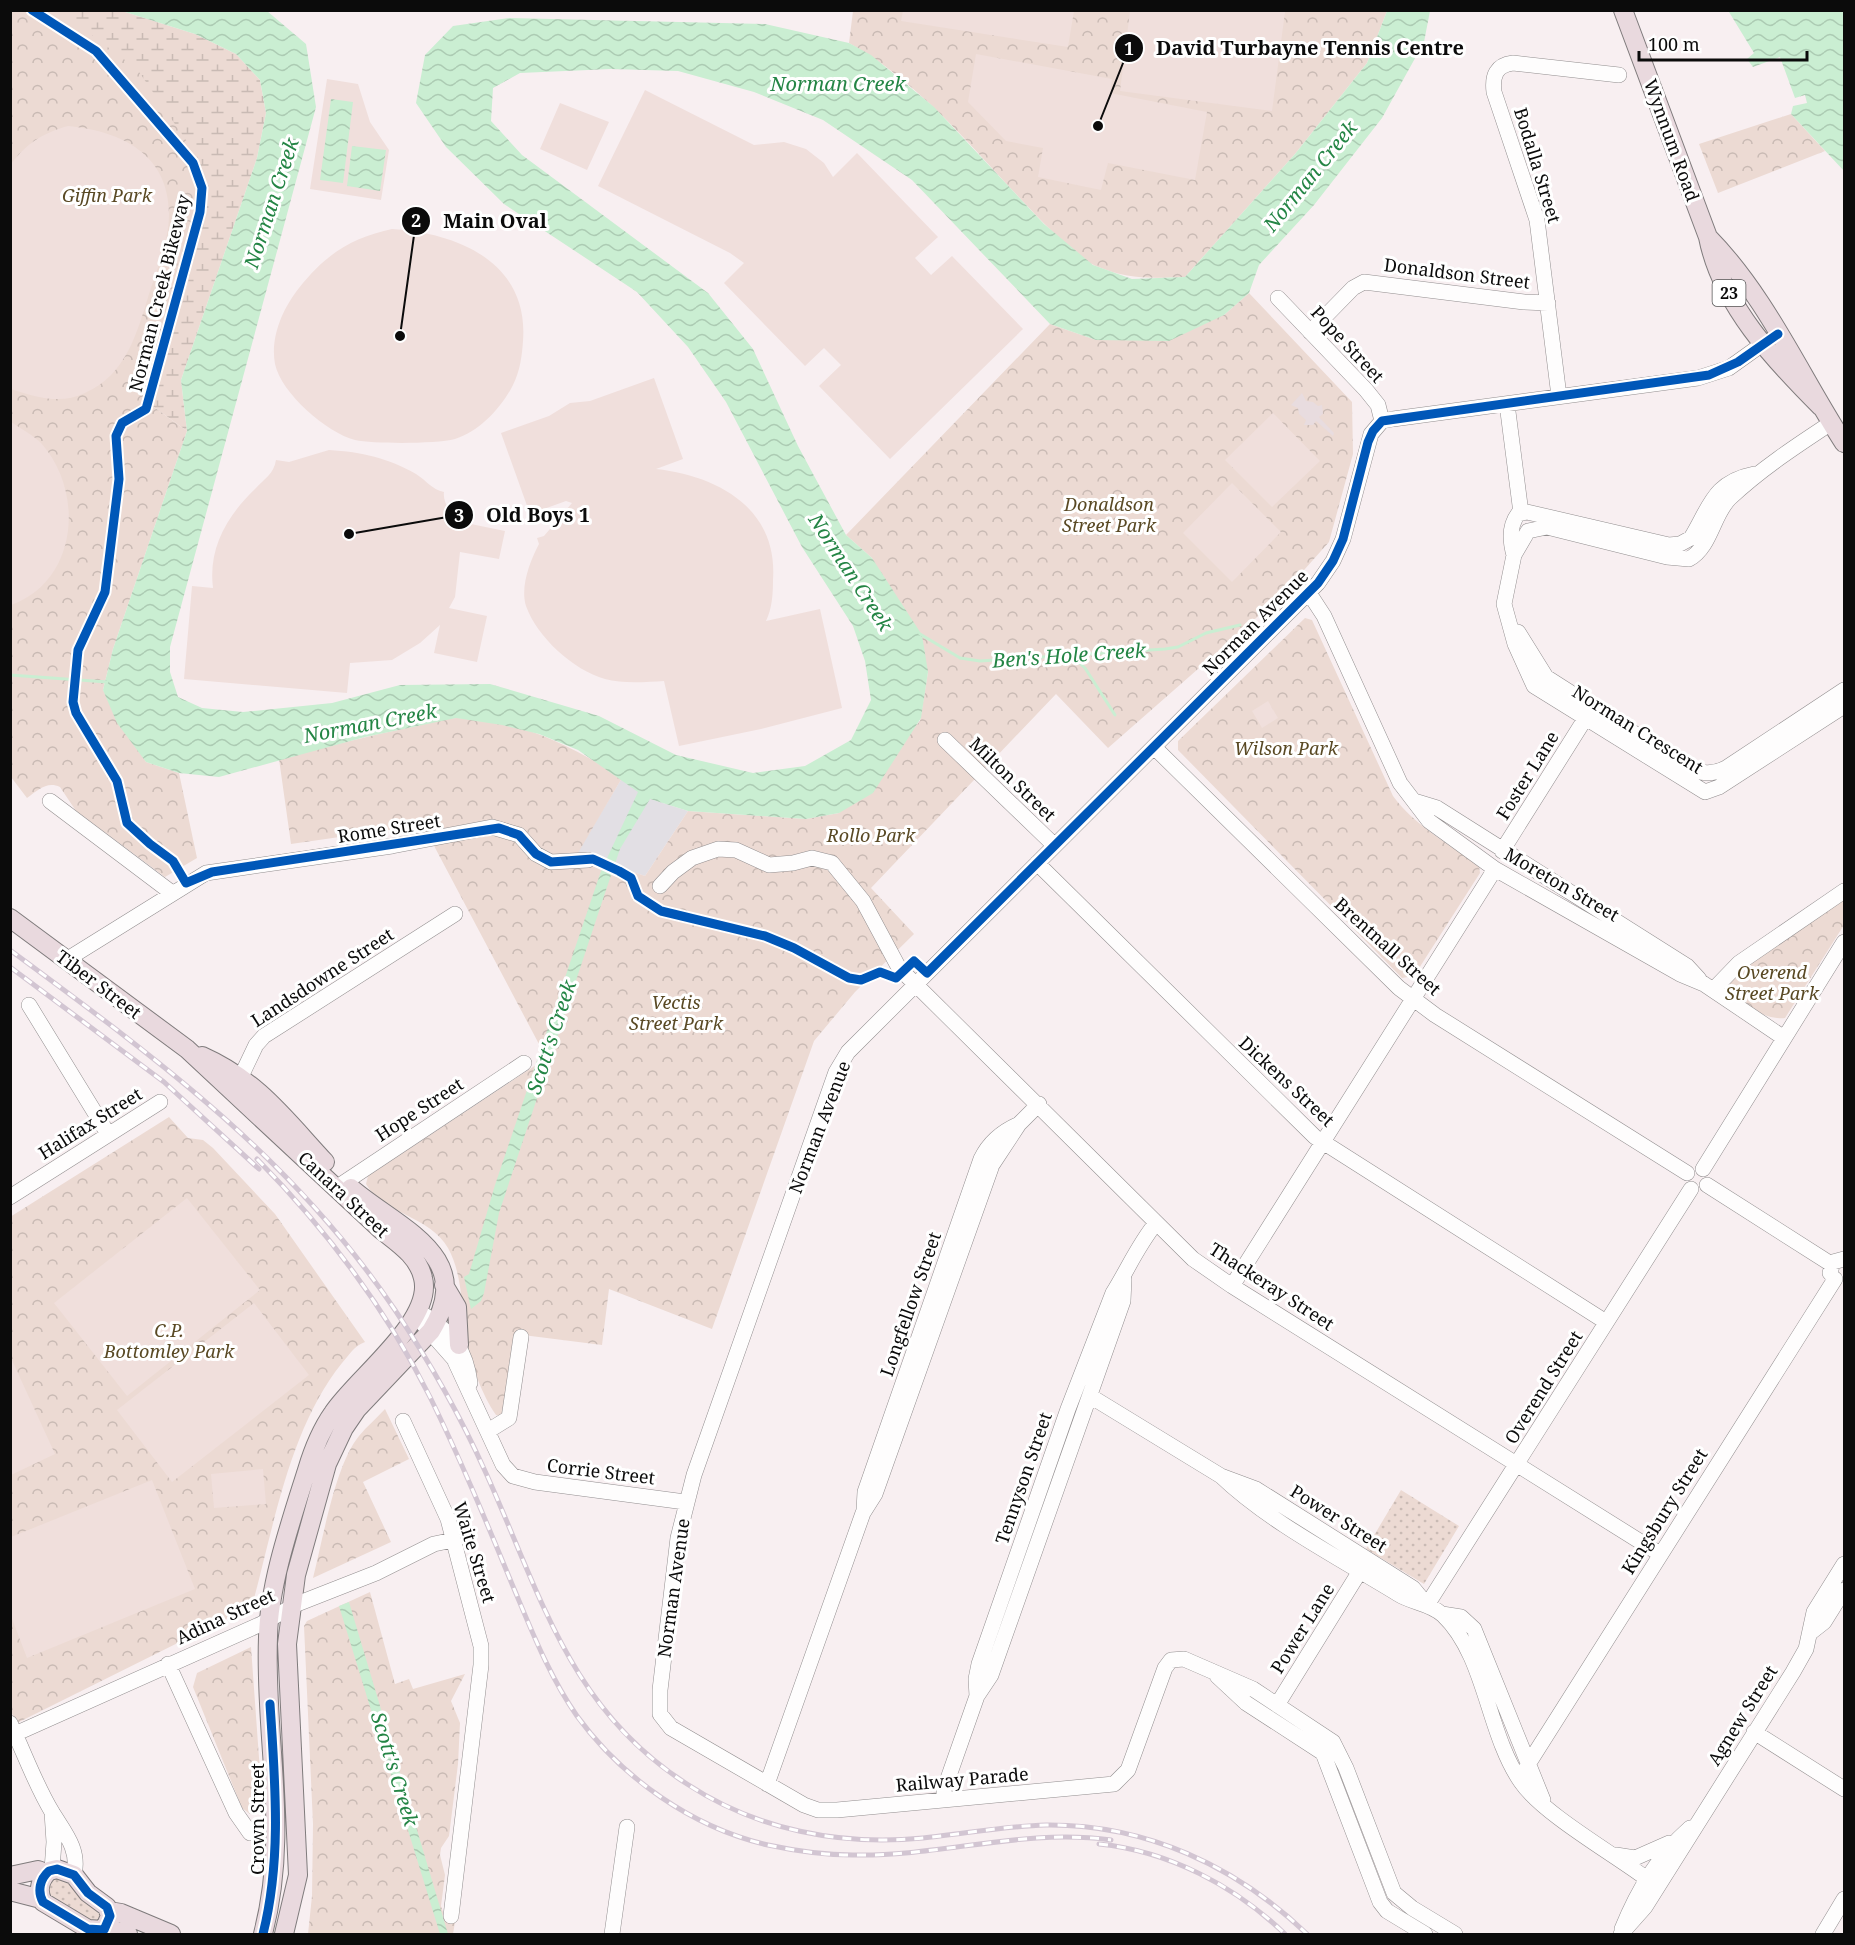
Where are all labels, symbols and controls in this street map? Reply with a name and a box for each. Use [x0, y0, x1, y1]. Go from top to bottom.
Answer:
scale bar [1639, 24, 1807, 62]
callout: David Turbayne Tennis Centre [1114, 29, 1476, 67]
text: 100 m [1648, 32, 1700, 56]
text: David Turbayne Tennis Centre [1156, 34, 1464, 61]
text: 1 [1124, 36, 1134, 60]
water label: Norman Creek [769, 70, 906, 97]
street label: Wynnum Road [1639, 75, 1705, 205]
street label: Bodalla Street [1509, 104, 1567, 226]
water label: Norman Creek [1256, 114, 1363, 238]
water label: Norman Creek [237, 134, 305, 273]
park label: Giffin Park [62, 183, 153, 207]
street label: Norman Creek Bikeway [123, 191, 195, 394]
callout: Main Oval [401, 202, 558, 240]
text: Main Oval [443, 207, 547, 234]
text: 2 [411, 208, 421, 232]
street label: Donaldson Street [1383, 252, 1531, 294]
road number: 23 [1712, 280, 1746, 306]
street label: Pope Street [1306, 300, 1390, 388]
park label: Donaldson Street Park [1062, 492, 1157, 537]
callout: Old Boys 1 [444, 496, 602, 534]
text: Old Boys 1 [486, 501, 590, 528]
text: 3 [454, 503, 464, 527]
water label: Norman Creek [802, 507, 900, 637]
street label: Norman Avenue [1197, 564, 1313, 680]
water label: Ben's Hole Creek [990, 636, 1147, 674]
street label: Norman Crescent [1568, 679, 1708, 779]
water label: Norman Creek [300, 697, 440, 749]
street label: Foster Lane [1490, 726, 1564, 824]
street label: Milton Street [965, 732, 1061, 826]
park label: Wilson Park [1234, 736, 1339, 760]
street label: Rome Street [336, 808, 442, 848]
park label: Rollo Park [826, 823, 916, 847]
street label: Moreton Street [1500, 841, 1624, 927]
street label: Brentnall Street [1330, 892, 1446, 1000]
street label: Landsdowne Street [246, 922, 398, 1032]
street label: Tiber Street [52, 944, 146, 1024]
park label: Overend Street Park [1725, 960, 1820, 1005]
water label: Scott's Creek [520, 976, 582, 1097]
park label: Vectis Street Park [629, 990, 724, 1035]
street label: Dickens Street [1234, 1031, 1340, 1131]
street label: Norman Avenue [783, 1057, 855, 1197]
street label: Hope Street [370, 1072, 468, 1146]
street label: Halifax Street [34, 1082, 146, 1164]
street label: Canara Street [293, 1146, 395, 1242]
street label: Longfellow Street [874, 1229, 946, 1379]
street label: Thackeray Street [1205, 1237, 1339, 1335]
park label: C.P. Bottomley Park [103, 1318, 235, 1363]
street label: Overend Street [1499, 1326, 1587, 1448]
street label: Tennyson Street [989, 1409, 1057, 1547]
street label: Kingsbury Street [1616, 1444, 1712, 1578]
street label: Corrie Street [546, 1452, 656, 1490]
street label: Power Street [1286, 1479, 1392, 1557]
street label: Waite Street [448, 1499, 502, 1605]
street label: Norman Avenue [651, 1517, 695, 1659]
street label: Power Lane [1265, 1578, 1339, 1678]
street label: Adina Street [172, 1583, 278, 1649]
street label: Agnew Street [1702, 1660, 1782, 1770]
water label: Scott's Creek [365, 1708, 425, 1830]
street label: Railway Parade [895, 1761, 1029, 1797]
street label: Crown Street [245, 1763, 269, 1875]

